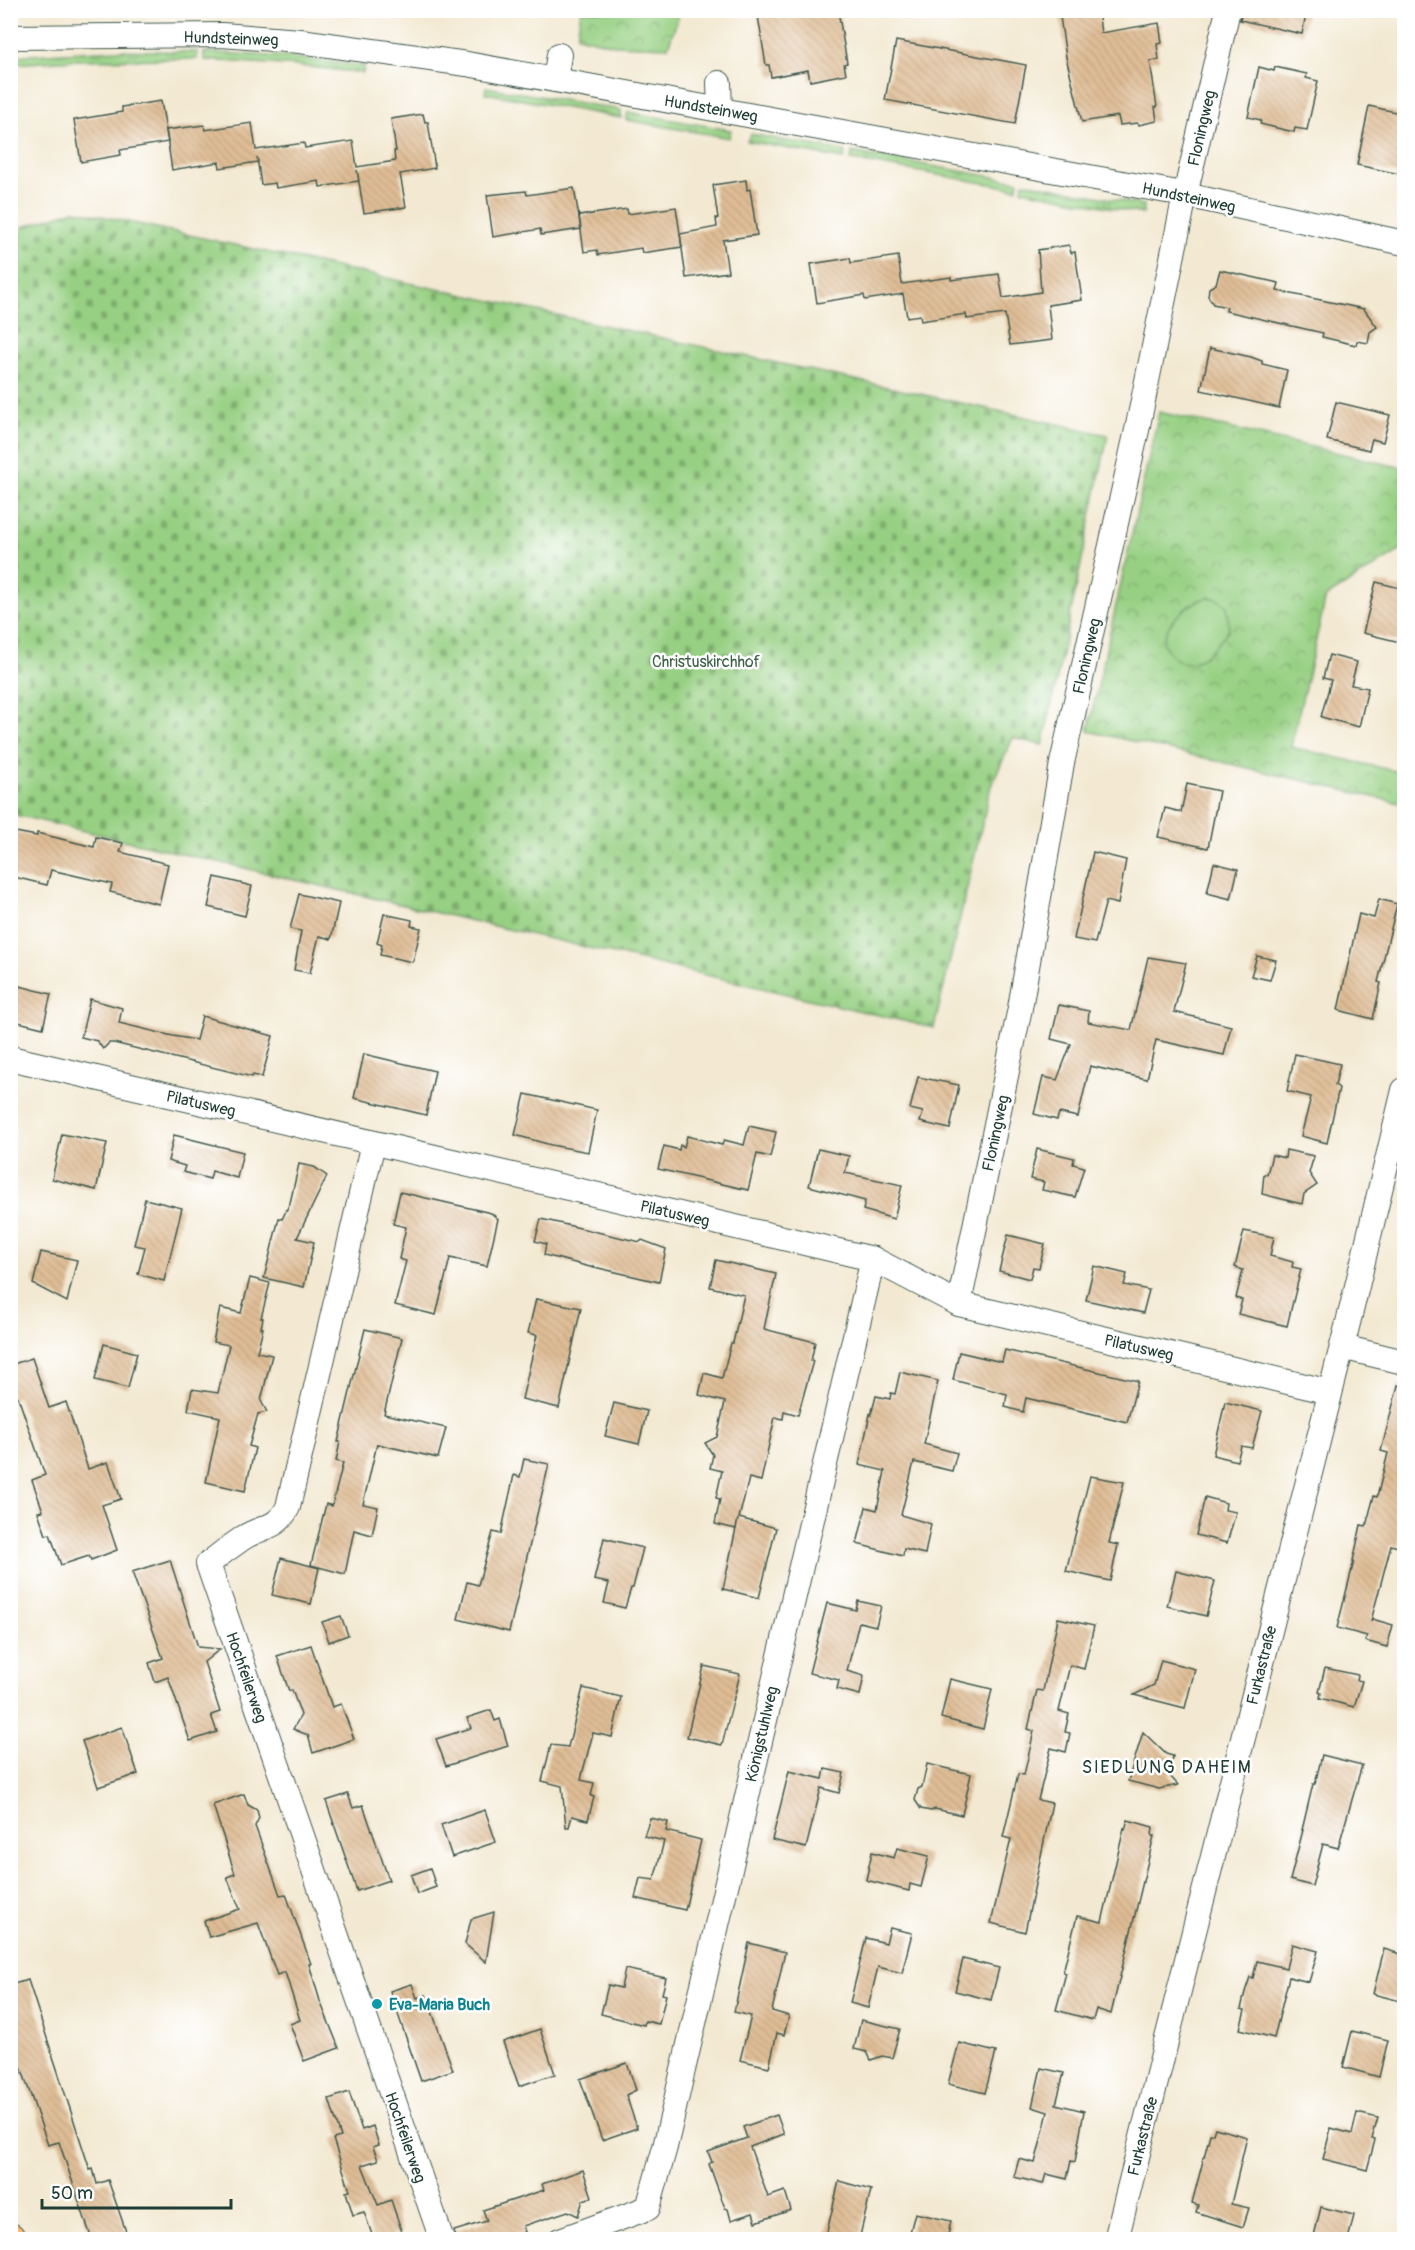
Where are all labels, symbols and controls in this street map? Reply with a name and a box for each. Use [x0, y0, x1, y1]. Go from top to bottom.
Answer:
street label: Hundsteinweg [183, 27, 279, 51]
street label: Floningweg [1184, 88, 1220, 168]
street label: Hundsteinweg [662, 91, 759, 127]
street label: Hundsteinweg [1140, 178, 1237, 218]
street label: Floningweg [1069, 616, 1105, 696]
park label: Christuskirchhof [652, 652, 761, 672]
street label: Pilatusweg [164, 1086, 238, 1122]
street label: Floningweg [978, 1093, 1014, 1173]
street label: Pilatusweg [638, 1196, 712, 1232]
street label: Pilatusweg [1102, 1330, 1176, 1366]
street label: Furkastraße [1242, 1623, 1281, 1707]
street label: Hochfeilerweg [221, 1629, 271, 1725]
street label: Königstuhlweg [741, 1684, 783, 1784]
district label: SIEDLUNG DAHEIM [1082, 1756, 1252, 1779]
place label: Eva-Maria Buch [389, 1995, 490, 2015]
marker: Eva-Maria Buch [370, 1997, 384, 2011]
street label: Hochfeilerweg [380, 2089, 430, 2185]
street label: Furkastraße [1123, 2094, 1162, 2178]
scale bar [42, 2172, 231, 2210]
text: 50 m [51, 2182, 93, 2205]

